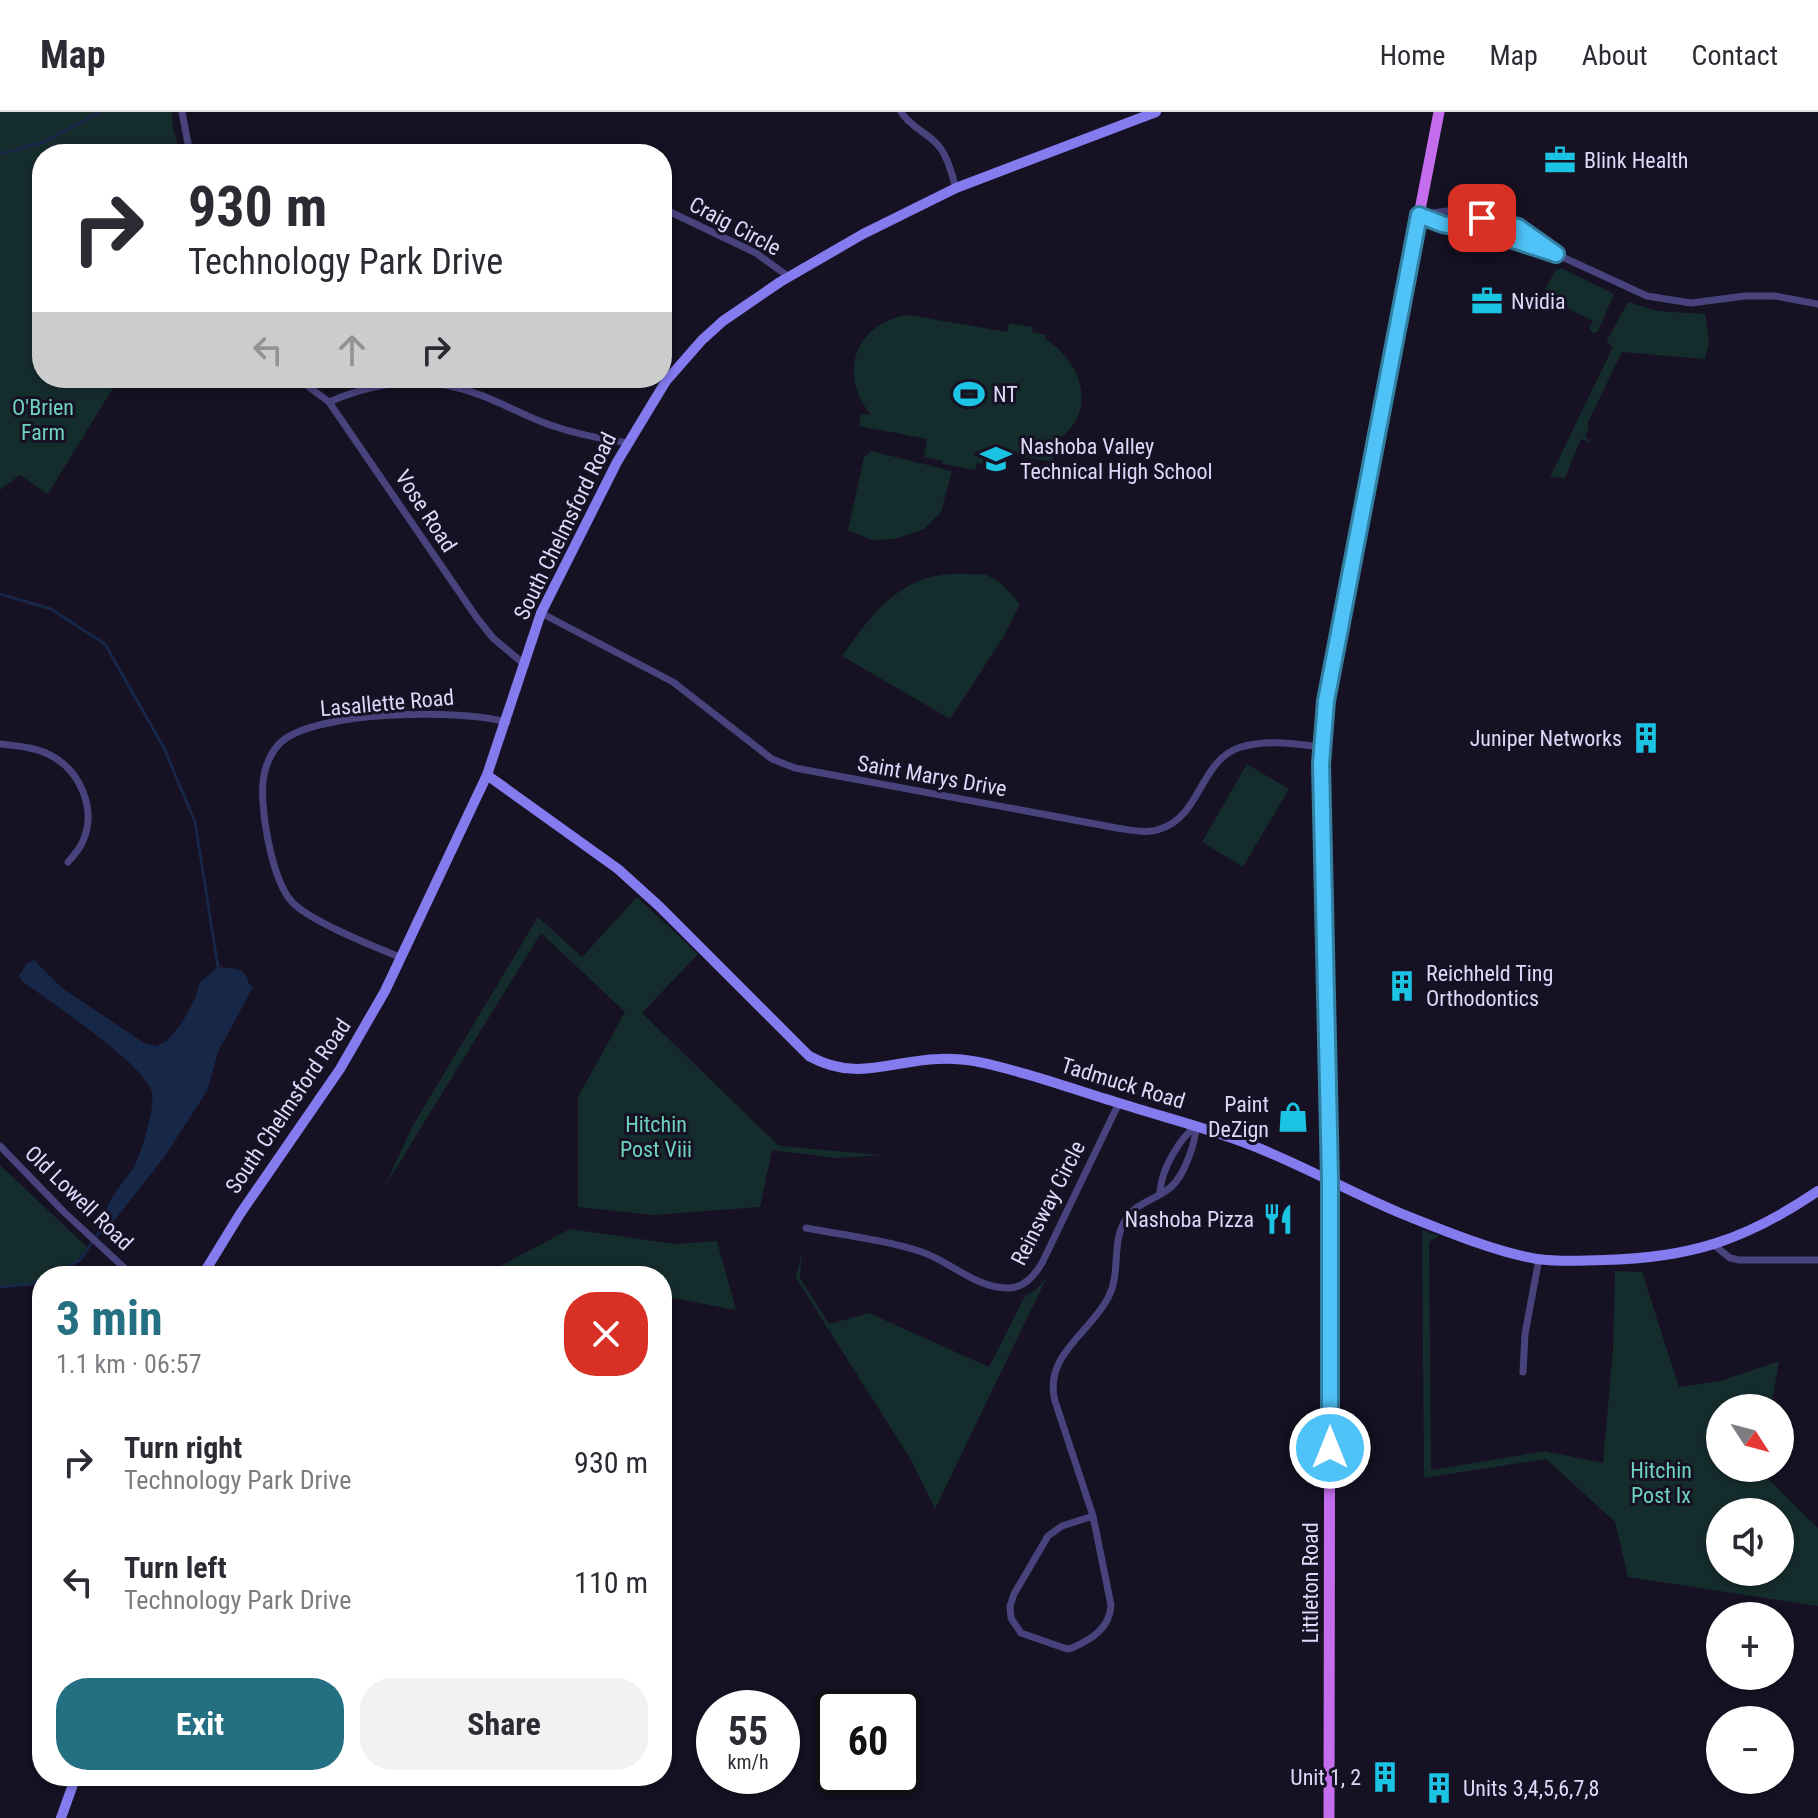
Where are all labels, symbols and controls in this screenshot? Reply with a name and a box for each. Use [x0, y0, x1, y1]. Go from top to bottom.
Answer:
text: Map [40, 33, 106, 77]
text: Home [1380, 39, 1445, 72]
text: Map [1489, 39, 1538, 72]
text: About [1582, 39, 1648, 72]
text: Contact [1692, 39, 1778, 72]
office icon: Blink Health [1543, 143, 1577, 177]
place label: Blink Health [1584, 148, 1688, 173]
text: 930 m [188, 174, 327, 240]
icon: right [56, 176, 160, 280]
pin [1448, 184, 1516, 252]
street label: Craig Circle [685, 192, 785, 260]
icon: arrive [1460, 196, 1504, 240]
text: Technology Park Drive [188, 241, 503, 283]
office icon: Nvidia [1470, 284, 1504, 318]
place label: Nvidia [1511, 289, 1566, 314]
icon: left [246, 328, 290, 372]
icon: ahead [330, 328, 374, 372]
icon: right [414, 328, 458, 372]
sports icon: NT [952, 377, 986, 411]
place label: NT [993, 382, 1018, 407]
park label: O'Brien Farm [12, 395, 74, 445]
street label: South Chelmsford Road [509, 428, 621, 624]
place label: Nashoba Valley Technical High School [1020, 434, 1213, 484]
school or university icon: Nashoba Valley Technical High School [979, 442, 1013, 476]
street label: Vose Road [390, 465, 462, 557]
street label: Lasallette Road [319, 685, 455, 721]
building icon: Juniper Networks [1629, 721, 1663, 755]
place label: Juniper Networks [1470, 726, 1622, 751]
street label: Saint Marys Drive [855, 751, 1009, 801]
place label: Reichheld Ting Orthodontics [1426, 961, 1553, 1011]
building icon: Reichheld Ting Orthodontics [1385, 969, 1419, 1003]
street label: South Chelmsford Road [220, 1014, 356, 1198]
street label: Tadmuck Road [1058, 1052, 1188, 1114]
place label: Paint DeZign [1208, 1092, 1269, 1142]
shop icon: Paint DeZign [1276, 1100, 1310, 1134]
park label: Hitchin Post Viii [620, 1112, 692, 1162]
street label: Reinsway Circle [1006, 1137, 1090, 1269]
street label: Old Lowell Road [20, 1140, 138, 1256]
restaurant icon: Nashoba Pizza [1261, 1202, 1295, 1236]
place label: Nashoba Pizza [1125, 1207, 1254, 1232]
text: 3 min [56, 1290, 163, 1347]
button: close [564, 1292, 648, 1376]
text: 1.1 km · 06:57 [56, 1349, 201, 1379]
north arrow [1706, 1394, 1794, 1482]
map controls [1706, 1394, 1794, 1794]
position arrow [1288, 1406, 1372, 1490]
text: Turn right [124, 1430, 242, 1465]
icon: right [56, 1440, 100, 1484]
text: 930 m [574, 1445, 648, 1480]
park label: Hitchin Post Ix [1630, 1458, 1692, 1508]
text: Technology Park Drive [124, 1465, 352, 1495]
button: sound [1706, 1498, 1794, 1586]
street label: Littleton Road [1298, 1522, 1323, 1644]
text: Turn left [124, 1550, 227, 1585]
icon: left [56, 1560, 100, 1604]
text: 110 m [574, 1565, 648, 1600]
text: Technology Park Drive [124, 1585, 352, 1615]
button: + [1706, 1602, 1794, 1690]
button: Exit [56, 1678, 344, 1770]
button: Share [360, 1678, 648, 1770]
speed limit sign: 60 [816, 1690, 920, 1794]
button: − [1706, 1706, 1794, 1794]
text: 55 [728, 1708, 768, 1755]
text: km/h [727, 1750, 769, 1774]
building icon: Unit 1, 2 [1368, 1760, 1402, 1794]
place label: Unit 1, 2 [1290, 1765, 1361, 1790]
building icon: Units 3,4,5,6,7,8 [1422, 1771, 1456, 1805]
place label: Units 3,4,5,6,7,8 [1463, 1776, 1599, 1801]

